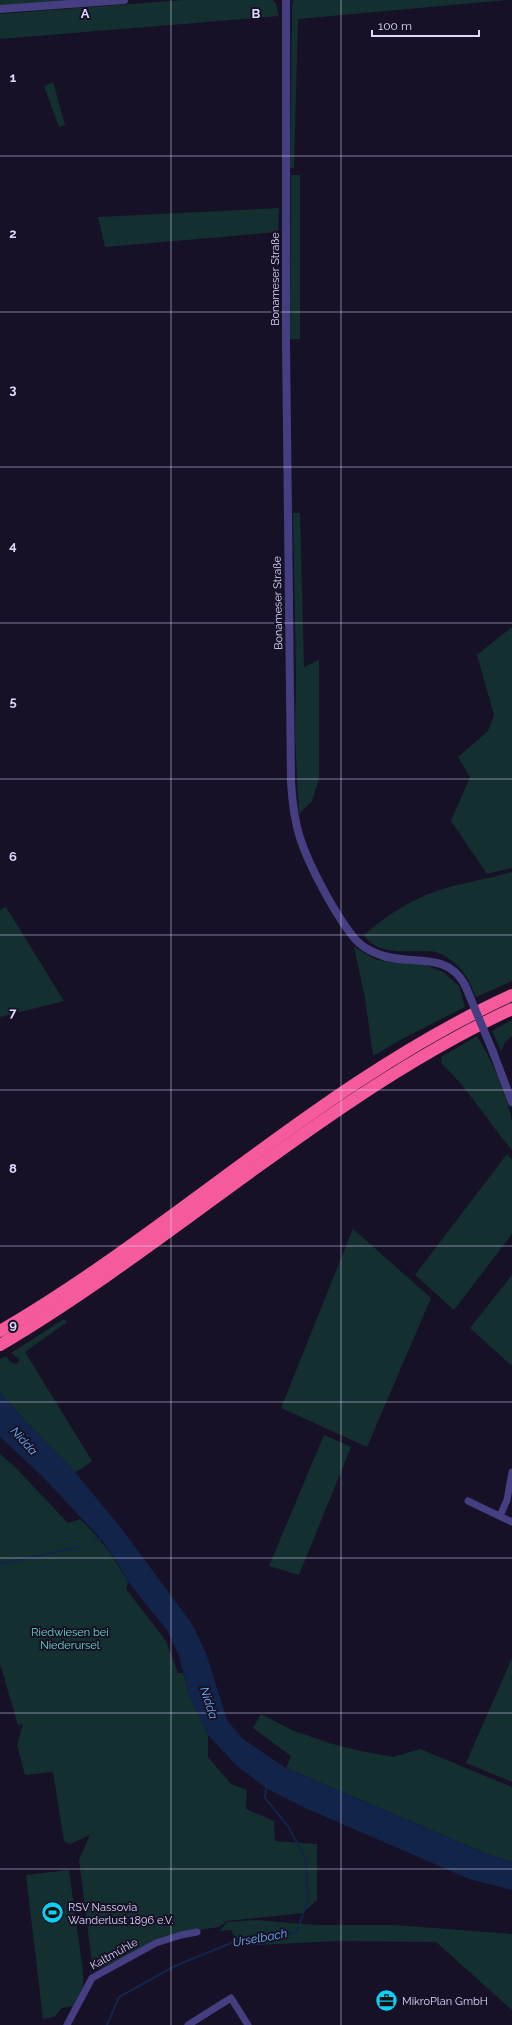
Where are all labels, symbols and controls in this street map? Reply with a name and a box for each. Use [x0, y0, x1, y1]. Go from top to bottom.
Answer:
text: A [81, 6, 90, 21]
text: B [252, 6, 261, 21]
scale bar [372, 12, 479, 38]
text: 100 m [378, 19, 412, 33]
text: 1 [10, 70, 17, 85]
text: 2 [9, 226, 17, 241]
street label: Bonameser Straße [269, 232, 282, 326]
text: 3 [9, 382, 17, 397]
text: 4 [9, 538, 17, 553]
street label: Bonameser Straße [271, 556, 285, 650]
text: 5 [9, 694, 17, 709]
text: 6 [9, 849, 17, 864]
text: 7 [9, 1005, 17, 1020]
text: 8 [9, 1161, 17, 1176]
text: 9 [9, 1317, 17, 1332]
water label: Nidda [8, 1424, 40, 1458]
park label: Riedwiesen bei Niederursel [31, 1626, 109, 1652]
water label: Nidda [197, 1685, 221, 1721]
sports icon: RSV Nassovia Wanderlust 1896 e.V. [40, 1900, 66, 1926]
place label: RSV Nassovia Wanderlust 1896 e.V. [68, 1901, 173, 1927]
water label: Urselbach [232, 1926, 289, 1950]
street label: Kaltmühle [88, 1935, 140, 1972]
office icon: MikroPlan GmbH [374, 1988, 400, 2014]
place label: MikroPlan GmbH [402, 1995, 488, 2008]

